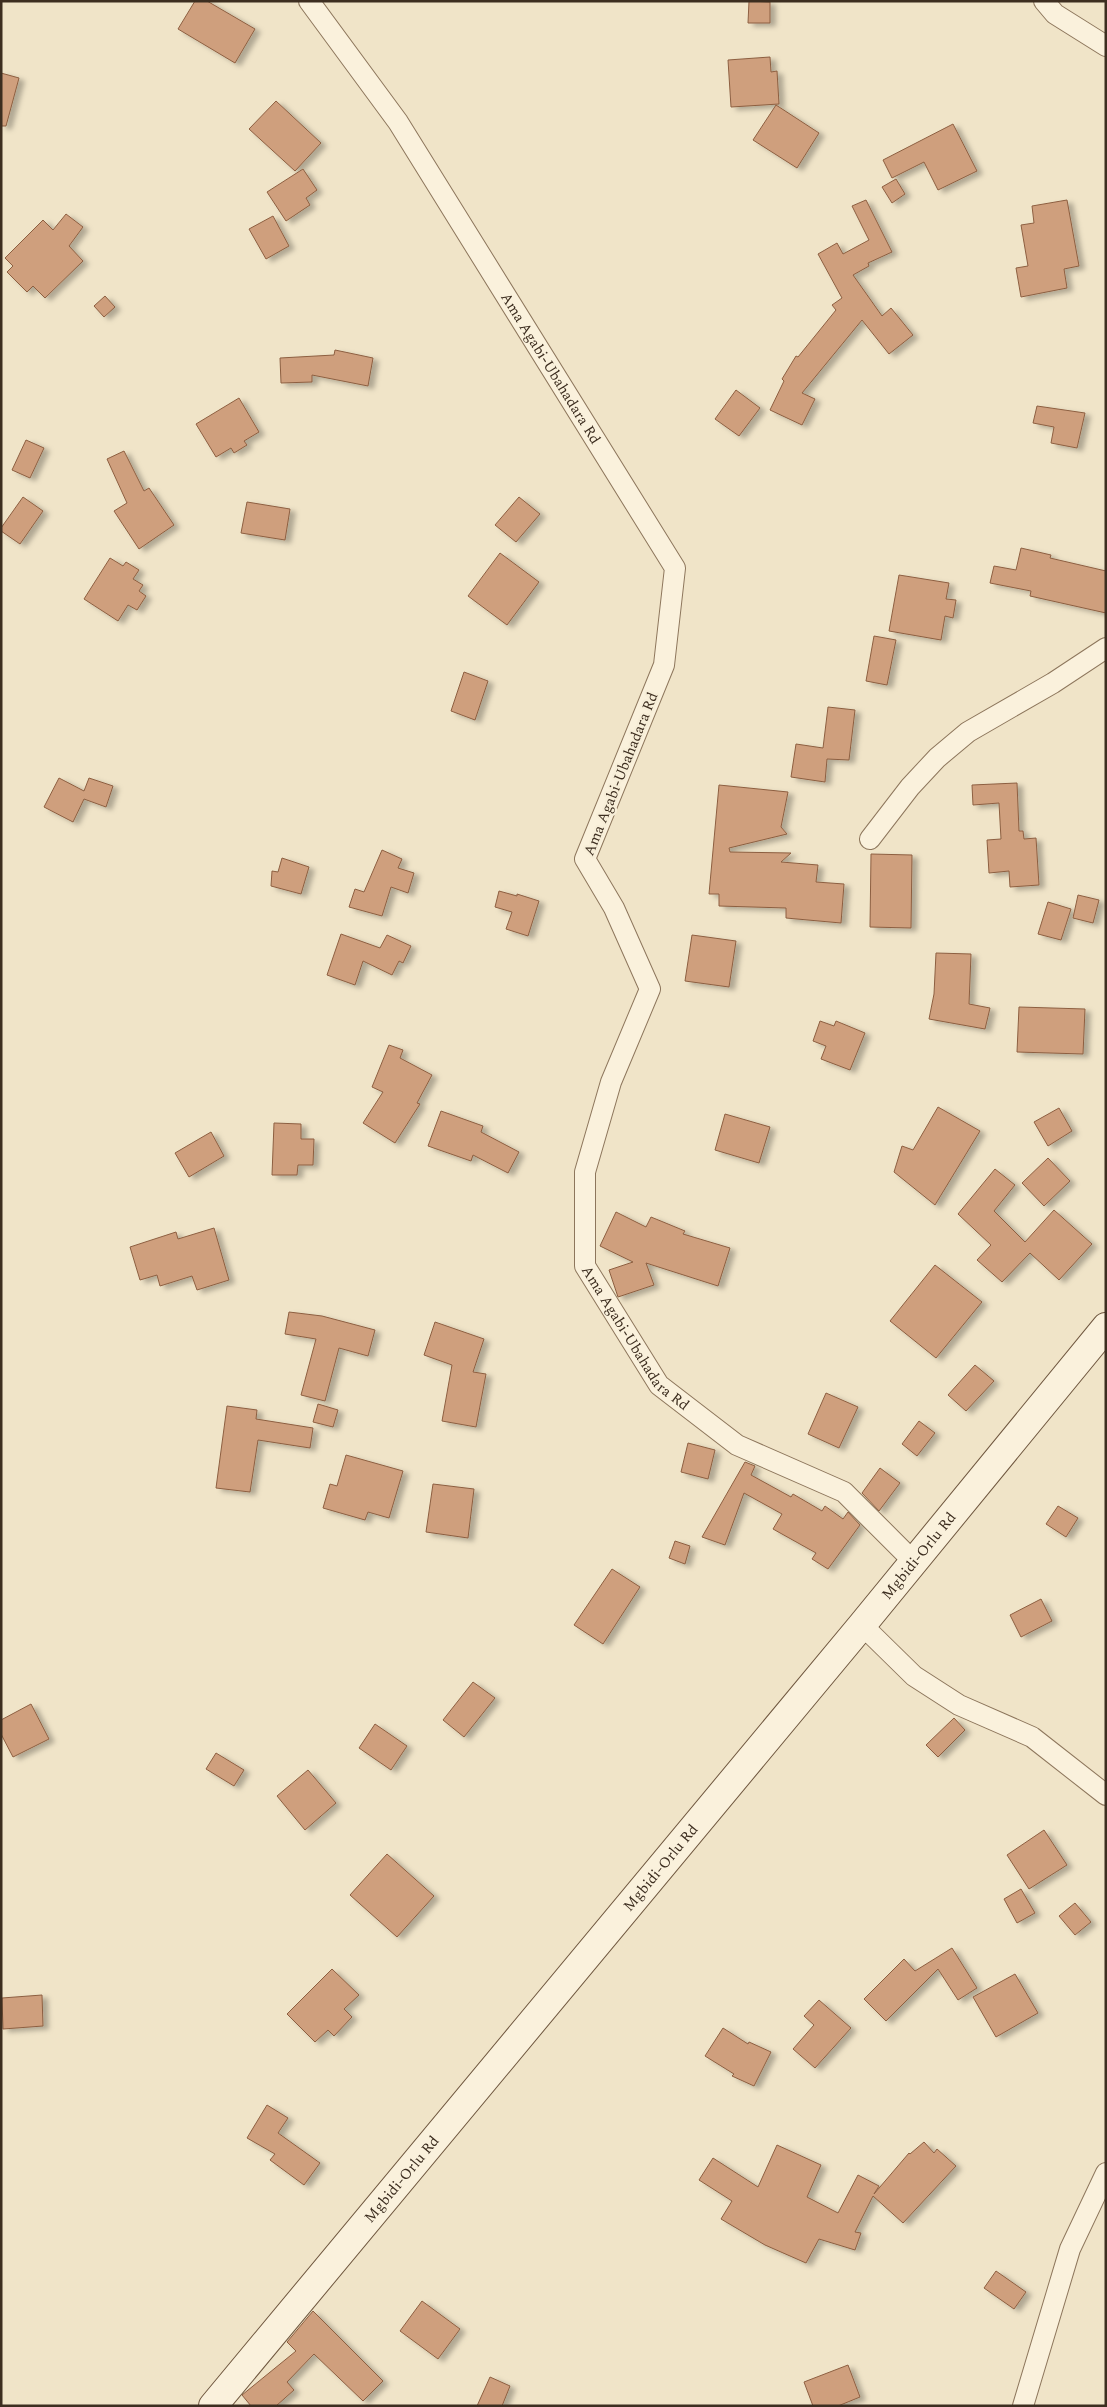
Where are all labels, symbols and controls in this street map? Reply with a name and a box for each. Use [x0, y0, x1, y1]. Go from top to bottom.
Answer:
street label: Ama Agabi-Ubahadara Rd [495, 288, 607, 449]
street label: Ama Agabi-Ubahadara Rd [578, 689, 664, 859]
street label: Ama Agabi-Ubahadara Rd [576, 1261, 694, 1416]
street label: Mgbidi-Orlu Rd [876, 1507, 962, 1605]
street label: Mgbidi-Orlu Rd [617, 1819, 704, 1916]
street label: Mgbidi-Orlu Rd [358, 2130, 445, 2228]

